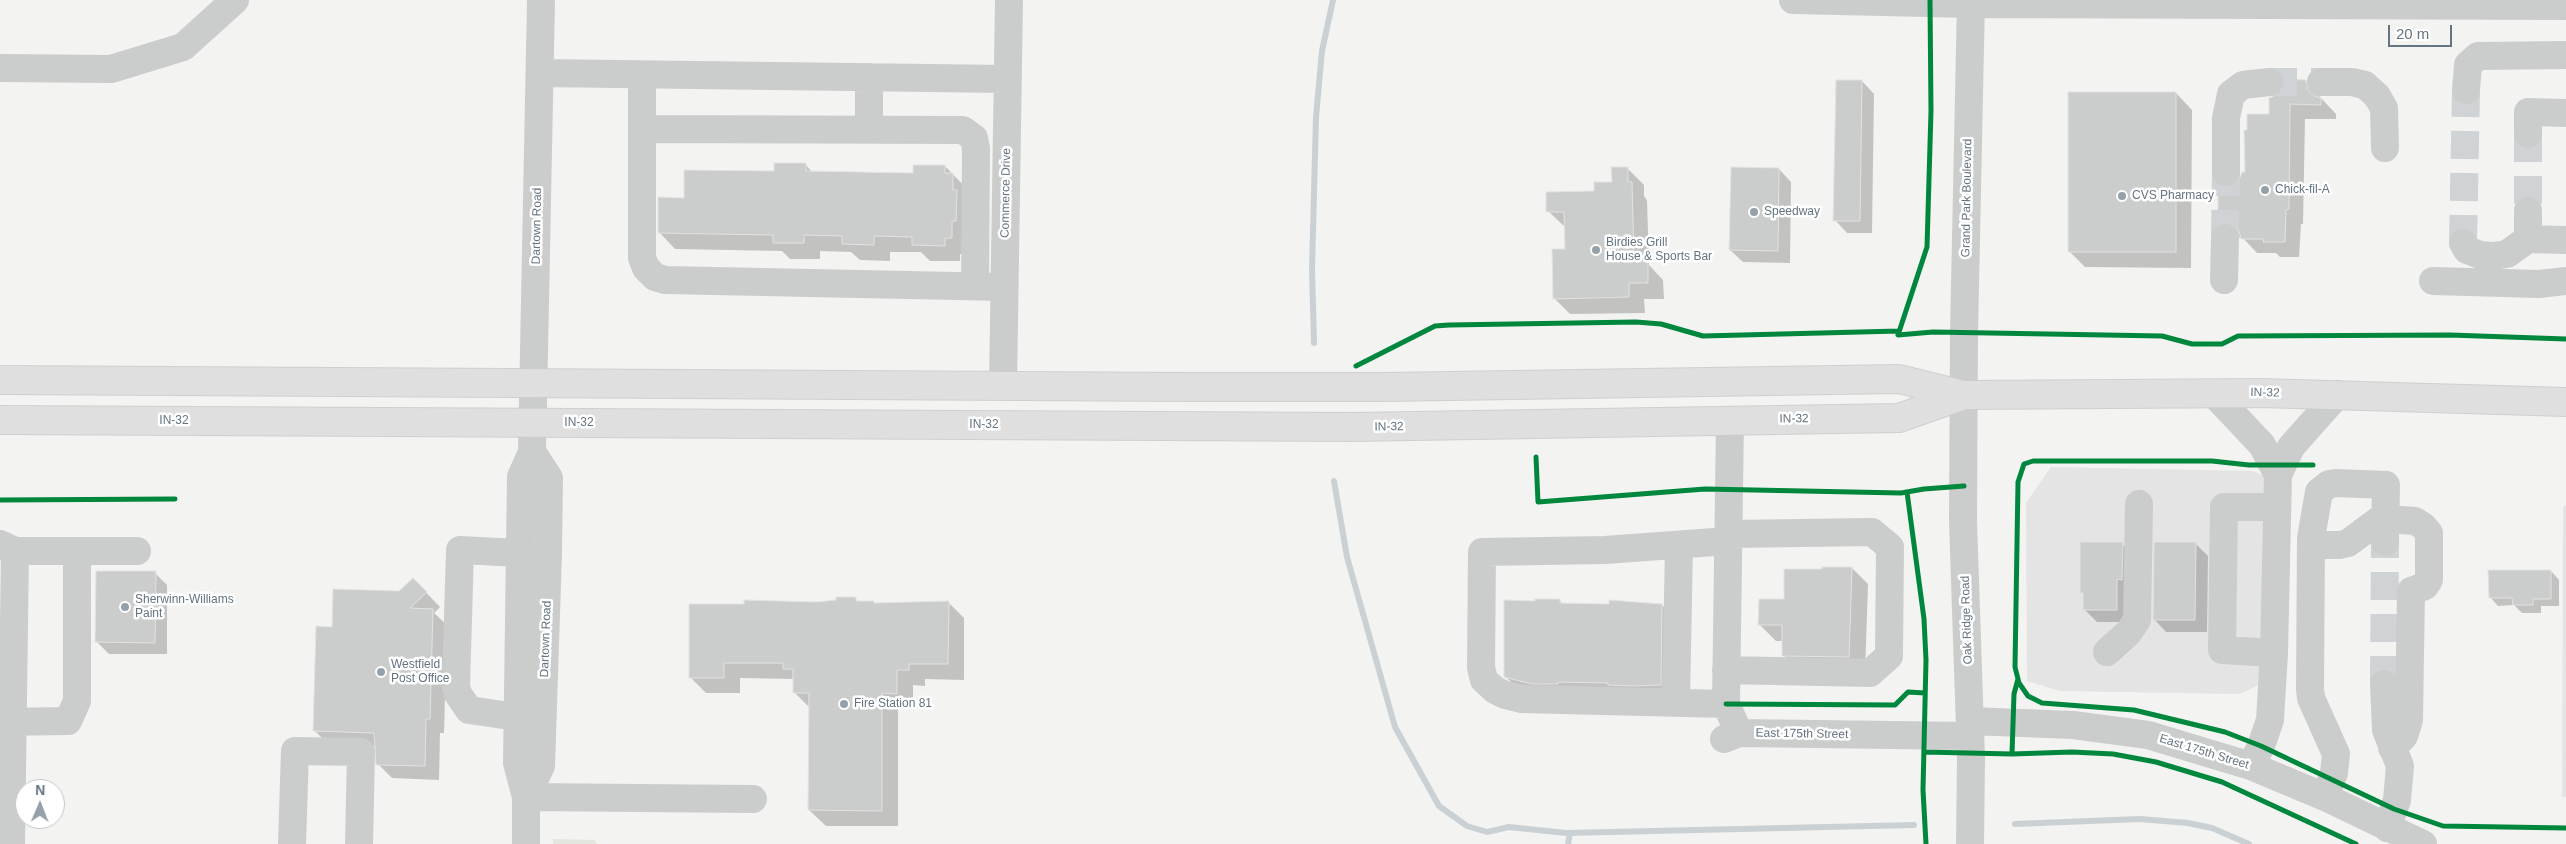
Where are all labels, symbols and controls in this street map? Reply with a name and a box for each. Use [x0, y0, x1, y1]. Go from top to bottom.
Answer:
scale bar [2391, 15, 2455, 47]
text: 20 m [2396, 25, 2429, 42]
street label: Grand Park Boulevard [1959, 139, 1975, 257]
street label: Commerce Drive [998, 148, 1014, 238]
place label: Chick-fil-A [2275, 183, 2330, 197]
marker: Chick-fil-A [2259, 184, 2271, 196]
street label: Dartown Road [529, 188, 545, 264]
place label: CVS Pharmacy [2132, 189, 2214, 203]
marker: CVS Pharmacy [2116, 190, 2128, 202]
place label: Speedway [1764, 205, 1820, 219]
marker: Speedway [1748, 206, 1760, 218]
place label: Birdies Grill House & Sports Bar [1606, 236, 1712, 264]
marker: Birdies Grill House & Sports Bar [1590, 244, 1602, 256]
street label: IN-32 [2250, 386, 2280, 400]
street label: IN-32 [1779, 412, 1809, 426]
street label: IN-32 [159, 414, 189, 428]
street label: IN-32 [564, 416, 594, 430]
street label: IN-32 [969, 418, 999, 432]
street label: IN-32 [1374, 420, 1404, 434]
street label: Oak Ridge Road [1958, 575, 1976, 665]
place label: Sherwinn-Williams Paint [135, 593, 234, 621]
street label: Dartown Road [537, 600, 555, 678]
marker: Sherwinn-Williams Paint [119, 601, 131, 613]
place label: Westfield Post Office [391, 658, 449, 686]
marker: Westfield Post Office [375, 666, 387, 678]
place label: Fire Station 81 [854, 697, 932, 711]
marker: Fire Station 81 [838, 698, 850, 710]
street label: East 175th Street [1756, 726, 1848, 742]
street label: East 175th Street [2158, 732, 2250, 772]
north arrow [15, 779, 65, 829]
text: N [35, 782, 45, 798]

